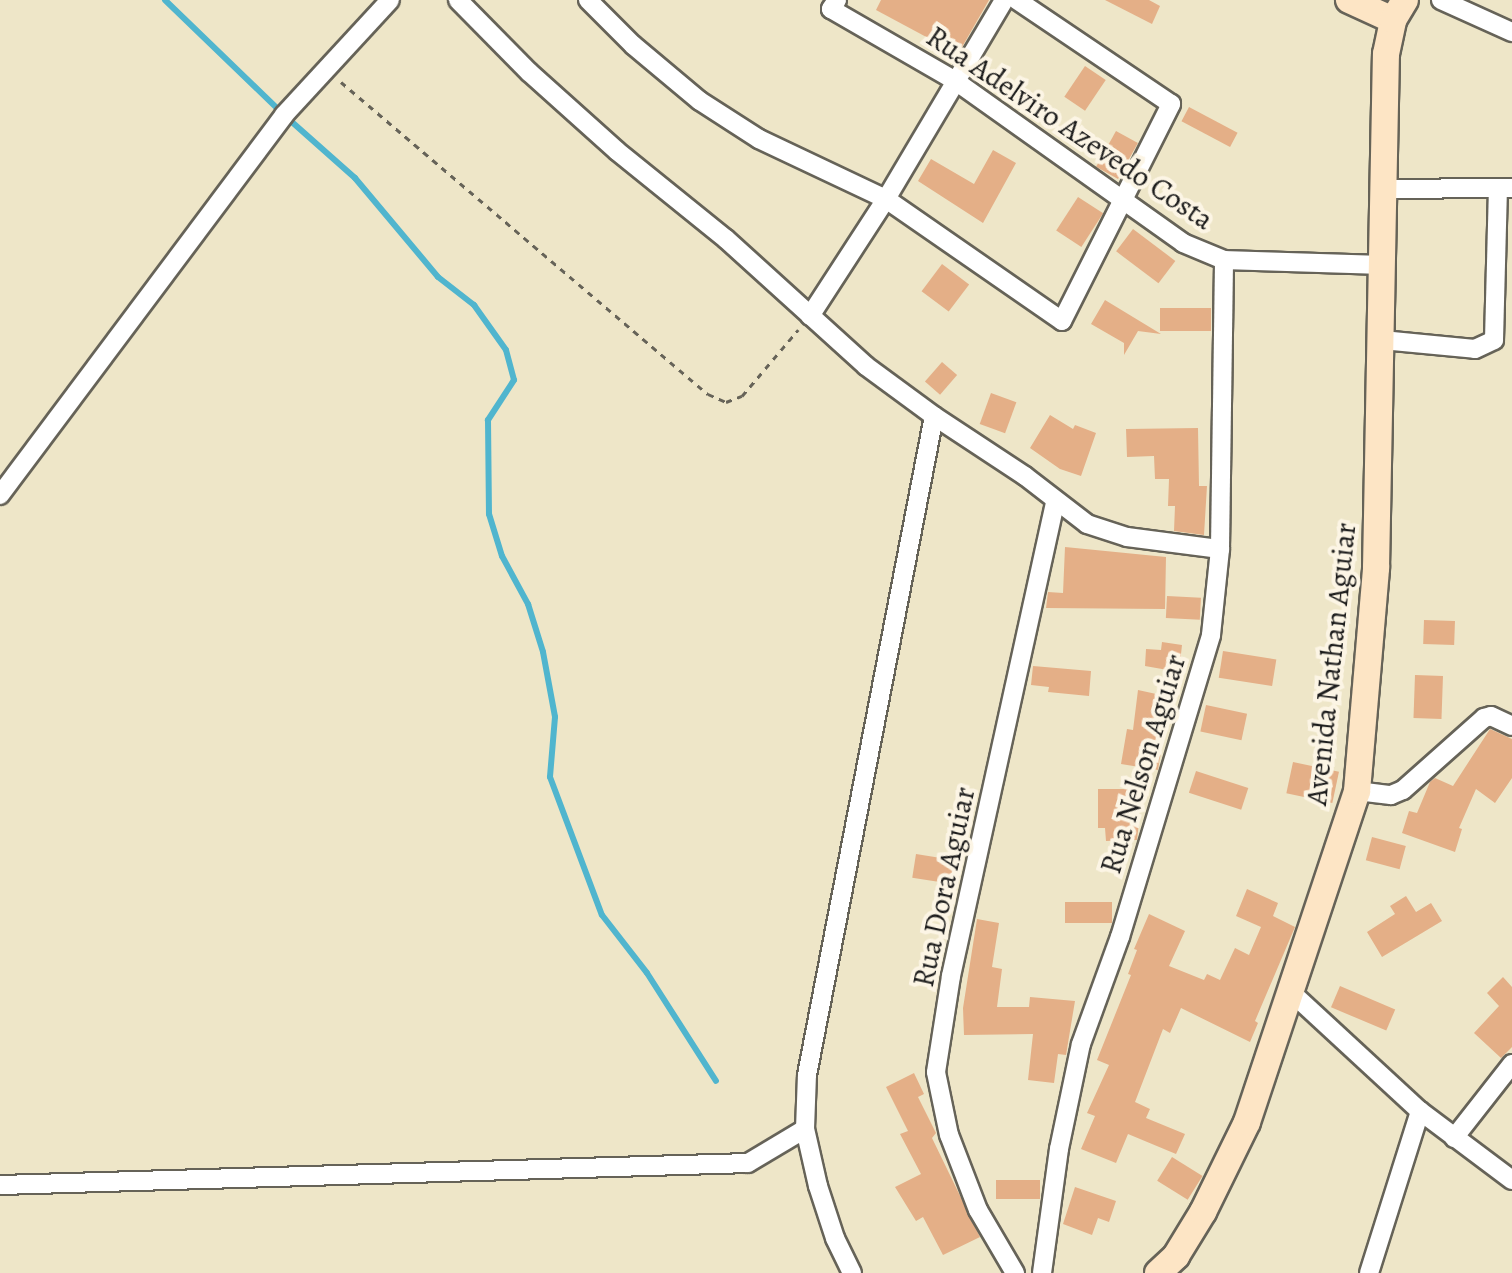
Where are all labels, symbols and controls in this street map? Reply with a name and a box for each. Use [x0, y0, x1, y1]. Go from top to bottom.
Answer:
street label: Rua Adelviro Azevedo Costa [920, 18, 1220, 238]
street label: Avenida Nathan Aguiar [1298, 521, 1364, 807]
street label: Rua Nelson Aguiar [1093, 650, 1193, 878]
street label: Rua Dora Aguiar [905, 784, 983, 990]

